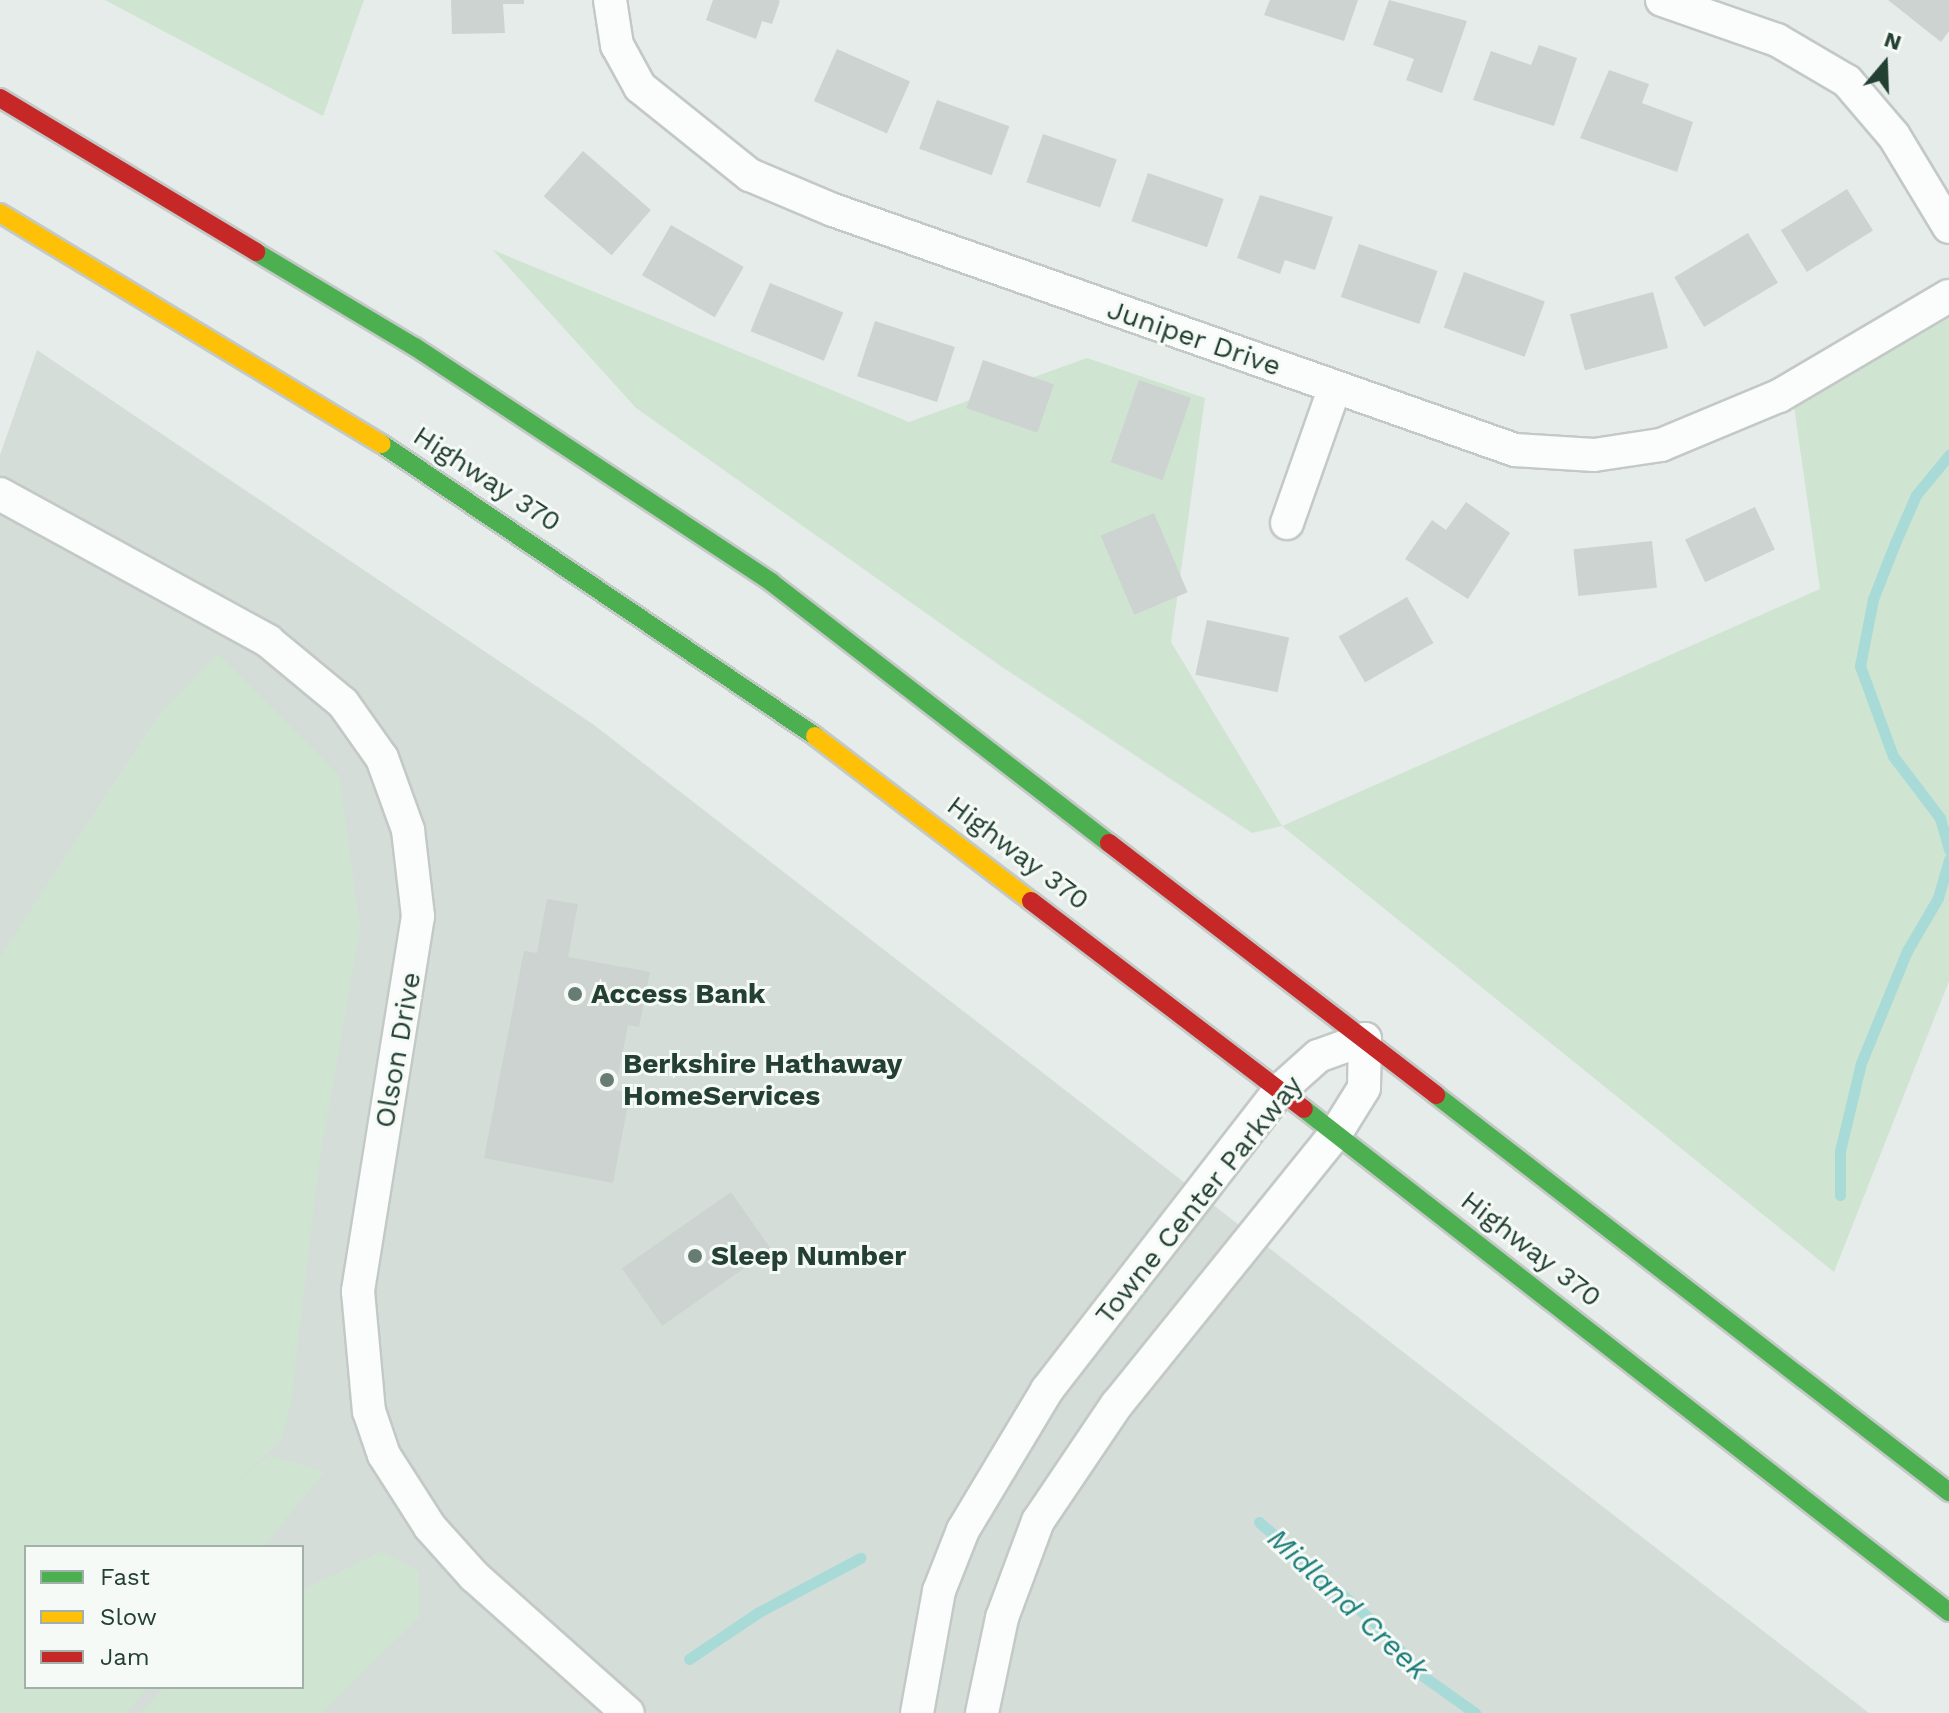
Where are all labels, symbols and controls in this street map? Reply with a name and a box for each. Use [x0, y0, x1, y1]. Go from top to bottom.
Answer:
north arrow [1845, 24, 1925, 104]
text: N [1881, 26, 1905, 55]
street label: Juniper Drive [1103, 292, 1285, 384]
street label: Highway 370 [407, 419, 567, 539]
street label: Highway 370 [940, 788, 1096, 918]
street label: Olson Drive [368, 969, 428, 1131]
place label: Access Bank [591, 977, 766, 1011]
marker: Access Bank [566, 985, 584, 1003]
place label: Berkshire Hathaway HomeServices [623, 1047, 902, 1113]
street label: Towne Center Parkway [1088, 1069, 1310, 1331]
marker: Berkshire Hathaway HomeServices [598, 1071, 616, 1089]
street label: Highway 370 [1454, 1183, 1608, 1315]
place label: Sleep Number [711, 1239, 906, 1273]
marker: Sleep Number [686, 1247, 704, 1265]
water label: Midland Creek [1260, 1520, 1436, 1688]
legend [24, 1545, 304, 1689]
text: Fast [100, 1563, 150, 1591]
text: Slow [100, 1603, 157, 1631]
text: Jam [100, 1643, 150, 1671]

